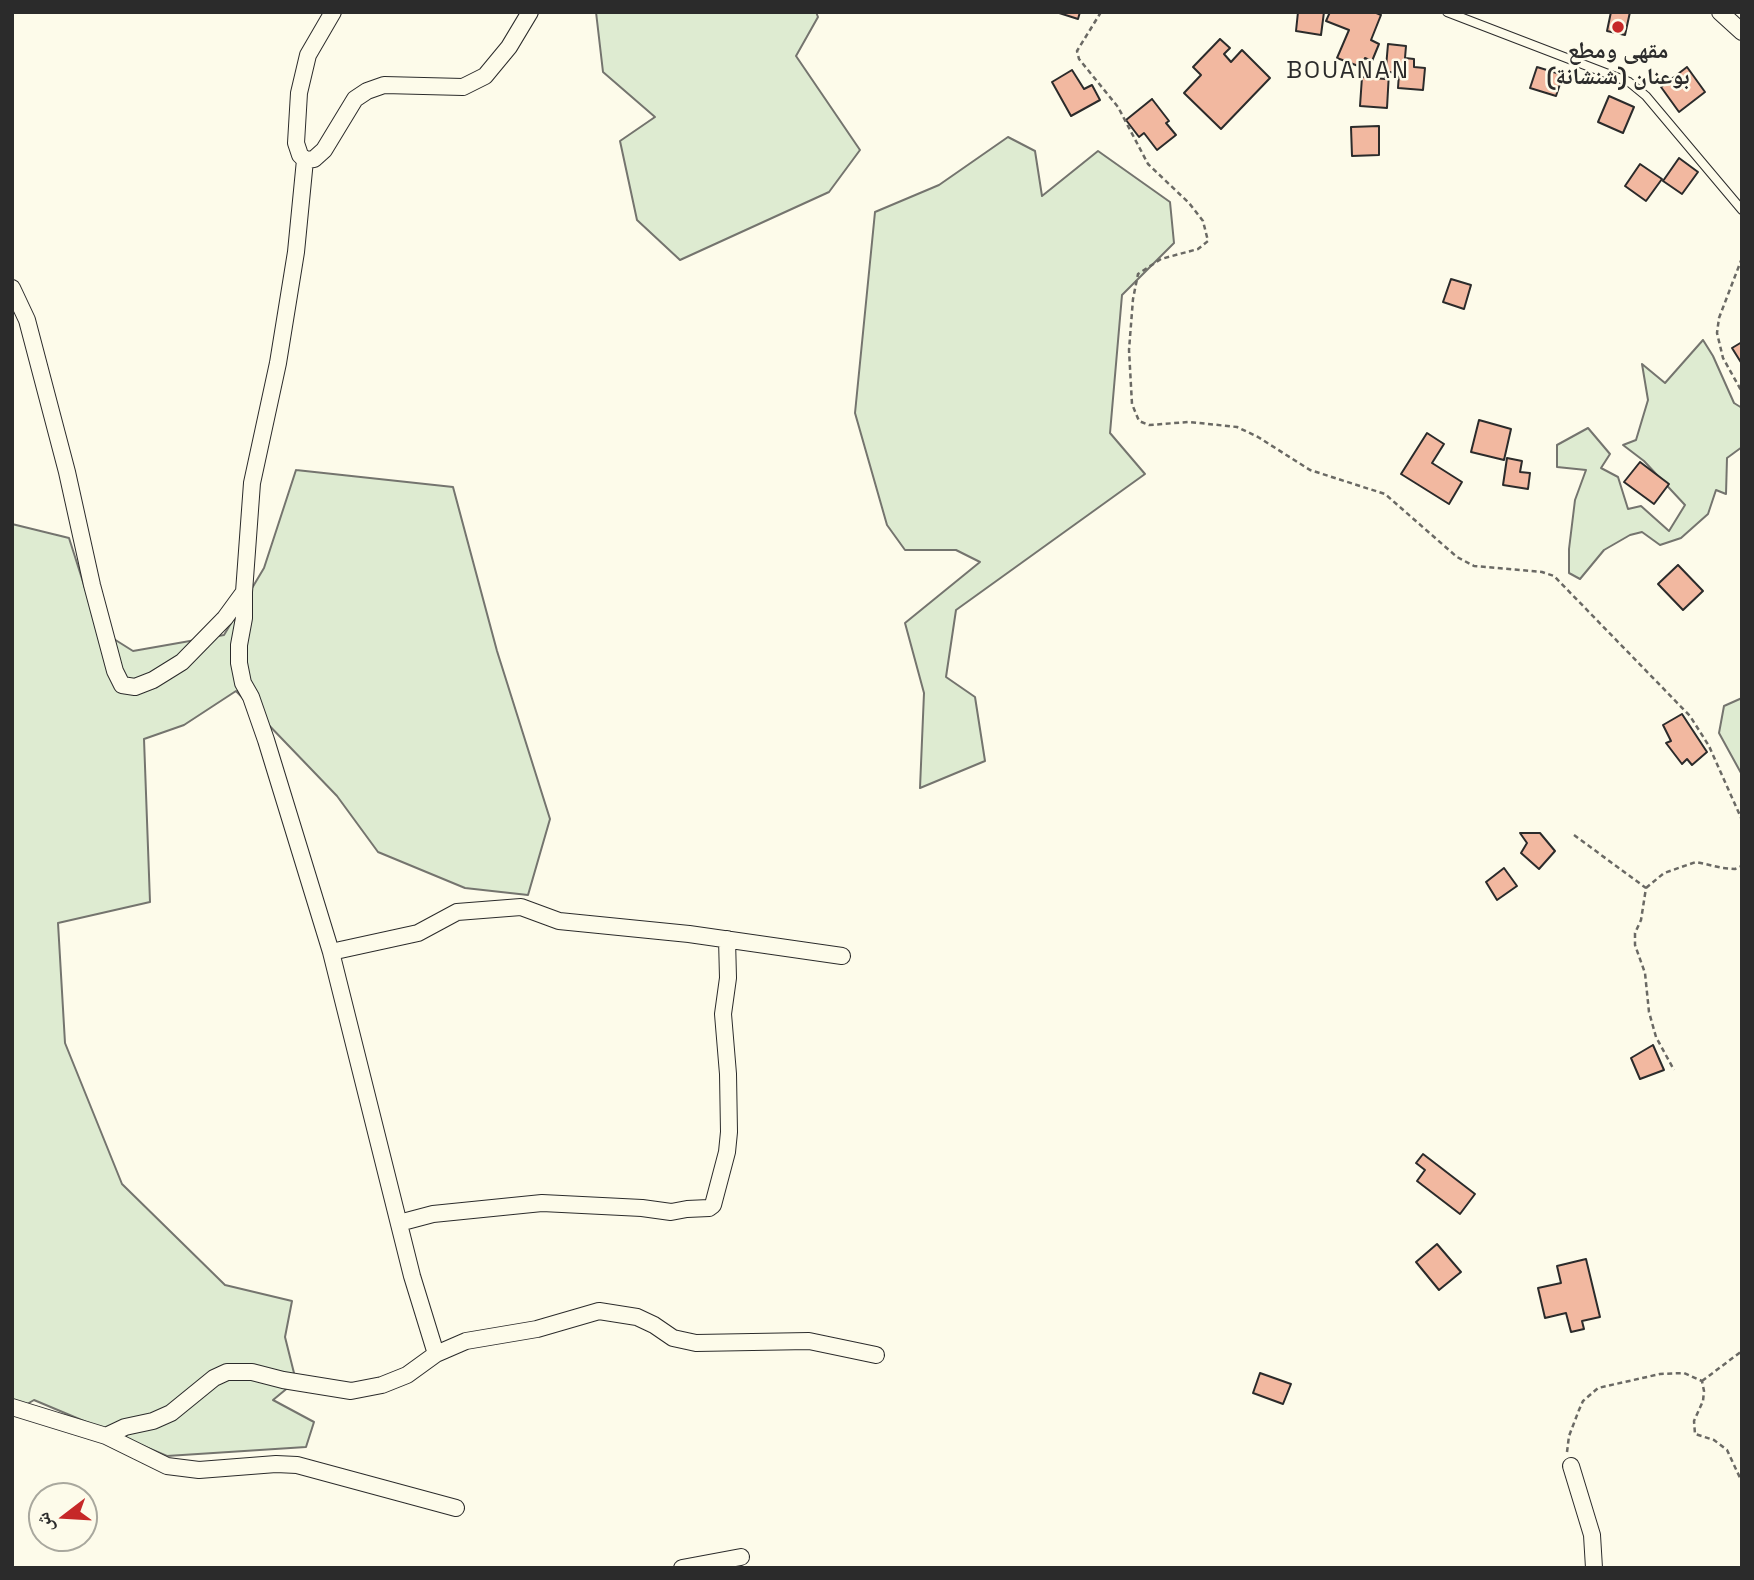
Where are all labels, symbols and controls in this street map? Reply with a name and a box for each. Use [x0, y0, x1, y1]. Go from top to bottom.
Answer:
marker: مقهى ومطع بوعنان (شنشانة) [1610, 19, 1626, 35]
place label: مقهى ومطع بوعنان (شنشانة) [1546, 38, 1690, 92]
district label: BOUANAN [1287, 57, 1409, 85]
north arrow [28, 1482, 98, 1552]
text: ش [29, 1509, 59, 1536]

